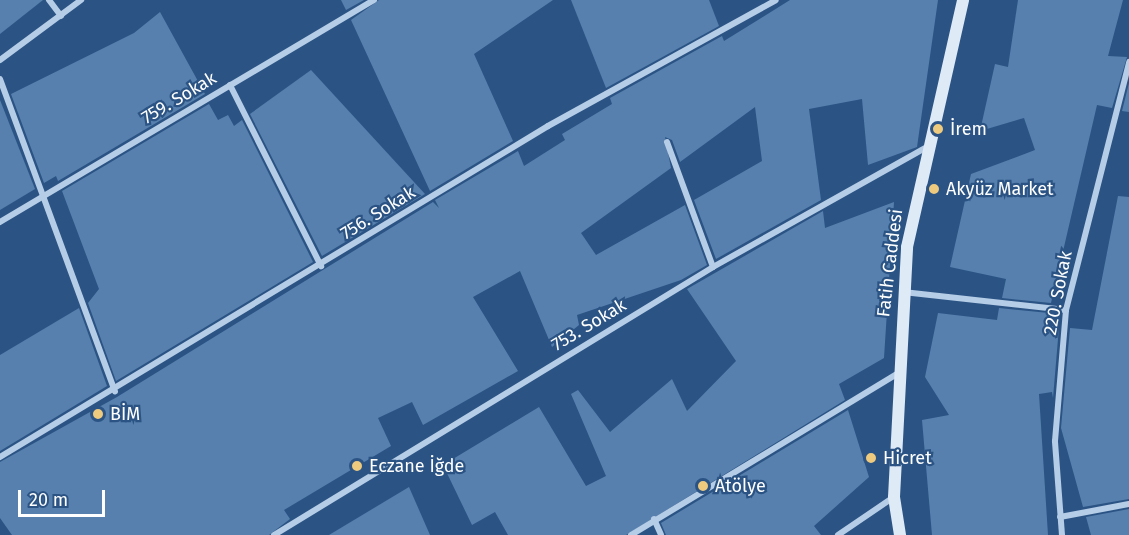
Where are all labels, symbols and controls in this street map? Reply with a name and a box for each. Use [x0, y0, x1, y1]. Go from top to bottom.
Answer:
street label: 759. Sokak [138, 67, 220, 129]
place label: İrem [950, 118, 987, 140]
marker: İrem [931, 122, 945, 136]
place label: Akyüz Market [946, 178, 1054, 200]
street label: 756. Sokak [337, 182, 419, 244]
marker: Akyüz Market [927, 182, 941, 196]
street label: Fatih Caddesi [873, 208, 907, 318]
street label: 220. Sokak [1039, 249, 1077, 337]
street label: 753. Sokak [548, 294, 630, 356]
place label: BİM [110, 403, 140, 425]
marker: BİM [91, 407, 105, 421]
place label: Hicret [883, 447, 932, 469]
marker: Hicret [864, 451, 878, 465]
place label: Eczane İğde [369, 455, 464, 477]
marker: Eczane İğde [350, 459, 364, 473]
place label: Atölye [715, 475, 766, 497]
scale bar [21, 478, 108, 516]
marker: Atölye [696, 479, 710, 493]
text: 20 m [29, 489, 68, 511]

